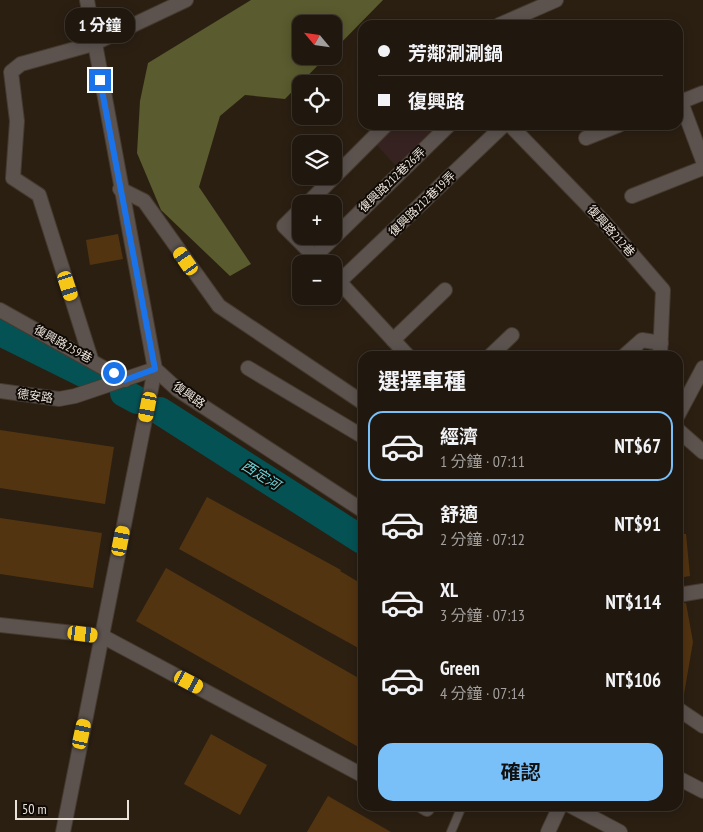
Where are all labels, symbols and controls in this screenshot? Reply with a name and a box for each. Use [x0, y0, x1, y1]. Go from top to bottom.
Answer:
callout: 1 分鐘 [65, 8, 135, 42]
text: 1 分鐘 [79, 15, 121, 35]
north arrow [292, 15, 342, 65]
map controls [292, 15, 342, 305]
text: 芳鄰涮涮鍋 [408, 41, 503, 65]
route end [89, 69, 111, 91]
button: locate [292, 75, 342, 125]
text: 復興路 [408, 89, 465, 113]
button: layers [292, 135, 342, 185]
street label: 復興路212巷26弄 [355, 144, 428, 215]
street label: 復興路212巷19弄 [385, 168, 458, 239]
button: + [292, 195, 342, 245]
street label: 復興路212巷 [584, 202, 638, 260]
car [171, 244, 200, 278]
button: − [292, 255, 342, 305]
car [56, 269, 79, 303]
street label: 復興路259巷 [32, 321, 95, 366]
route start [103, 362, 125, 384]
text: 選擇車種 [378, 367, 466, 395]
street label: 復興路 [170, 378, 208, 411]
street label: 德安路 [16, 386, 54, 405]
car [137, 391, 158, 423]
icon: car [380, 424, 425, 469]
text: 經濟 [440, 424, 478, 448]
text: NT$67 [614, 434, 661, 458]
text: 1 分鐘 · 07:11 [440, 451, 525, 471]
water label: 西定河 [238, 456, 286, 495]
icon: car [380, 502, 425, 547]
text: 舒適 [440, 502, 478, 526]
text: NT$91 [614, 512, 661, 536]
car [110, 525, 131, 557]
text: 2 分鐘 · 07:12 [440, 529, 525, 549]
text: XL [440, 578, 458, 602]
icon: car [380, 580, 425, 625]
text: NT$114 [605, 590, 661, 614]
text: 3 分鐘 · 07:13 [440, 605, 525, 625]
car [67, 625, 98, 643]
text: Green [440, 656, 480, 680]
icon: car [380, 658, 425, 703]
car [172, 668, 205, 696]
text: NT$106 [605, 668, 661, 692]
text: 4 分鐘 · 07:14 [440, 683, 525, 703]
car [71, 718, 92, 750]
button: 確認 [378, 743, 663, 801]
scale bar [15, 797, 129, 820]
text: 50 m [22, 800, 47, 818]

